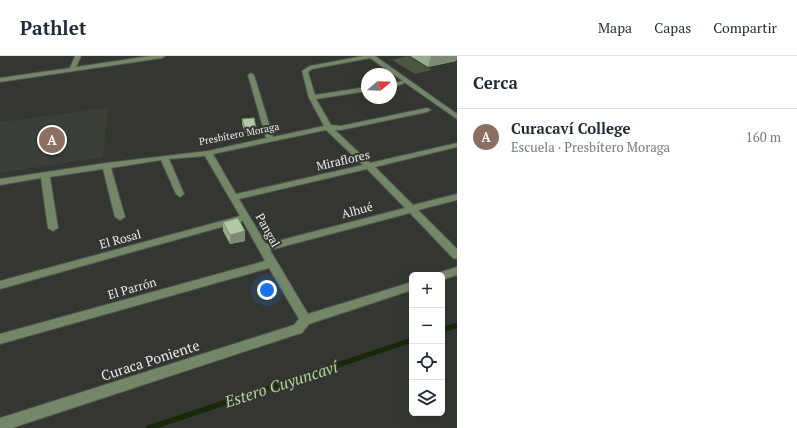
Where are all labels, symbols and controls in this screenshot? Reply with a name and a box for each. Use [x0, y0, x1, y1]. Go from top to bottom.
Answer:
text: Pathlet [20, 15, 86, 40]
text: Mapa [598, 18, 632, 37]
text: Capas [654, 18, 691, 37]
text: Compartir [713, 18, 777, 37]
north arrow [361, 68, 397, 104]
text: Cerca [473, 71, 518, 94]
text: Curacaví College [511, 118, 631, 138]
street label: Presbítero Moraga [198, 120, 280, 148]
pin: A [39, 125, 65, 155]
text: A [481, 128, 491, 146]
text: 160 m [746, 128, 781, 146]
text: Escuela · Presbítero Moraga [511, 138, 670, 156]
street label: Miraflores [315, 147, 371, 173]
street label: Alhué [340, 199, 374, 221]
street label: Pangal [253, 210, 284, 250]
street label: El Rosal [98, 226, 143, 252]
map controls [409, 272, 445, 416]
button: + [409, 272, 445, 308]
street label: El Parrón [106, 274, 158, 302]
your location [257, 280, 277, 300]
button: − [409, 308, 445, 344]
street label: Curaca Poniente [98, 335, 202, 385]
button: locate [409, 344, 445, 380]
water label: Estero Cuyuncaví [221, 355, 342, 413]
button: layers [409, 380, 445, 416]

